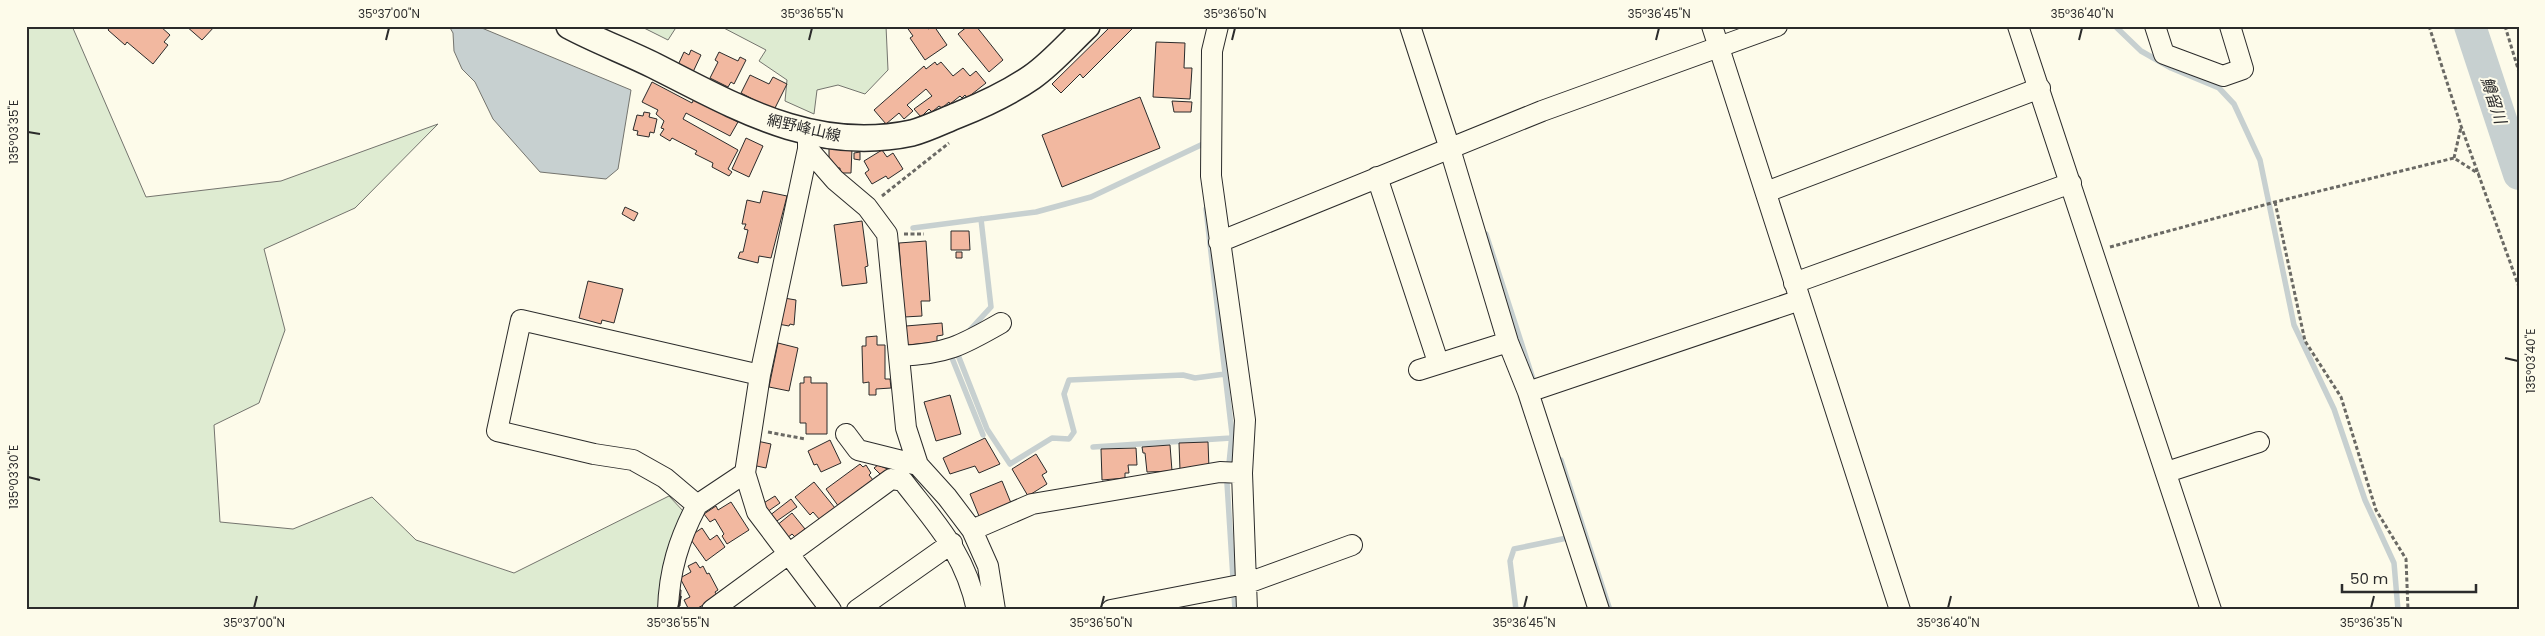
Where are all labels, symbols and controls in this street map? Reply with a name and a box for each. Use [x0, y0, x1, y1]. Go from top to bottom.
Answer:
text: 35°37'00"N [358, 5, 420, 22]
text: 35°36'55"N [780, 5, 844, 22]
text: 35°36'50"N [1203, 5, 1267, 22]
text: 35°36'45"N [1627, 5, 1691, 22]
text: 35°36'40"N [2050, 5, 2114, 22]
water label: 鱒留川 [2475, 74, 2512, 128]
text: 135°03'35"E [5, 100, 22, 164]
street label: 網野峰山線 [765, 109, 843, 146]
text: 135°03'40"E [2522, 329, 2539, 393]
text: 135°03'30"E [5, 445, 22, 509]
scale bar [2342, 561, 2476, 593]
text: 50 m [2350, 568, 2388, 589]
text: 35°37'00"N [223, 614, 285, 631]
text: 35°36'55"N [646, 614, 710, 631]
text: 35°36'50"N [1069, 614, 1133, 631]
text: 35°36'45"N [1492, 614, 1556, 631]
text: 35°36'40"N [1916, 614, 1980, 631]
text: 35°36'35"N [2340, 614, 2402, 631]

